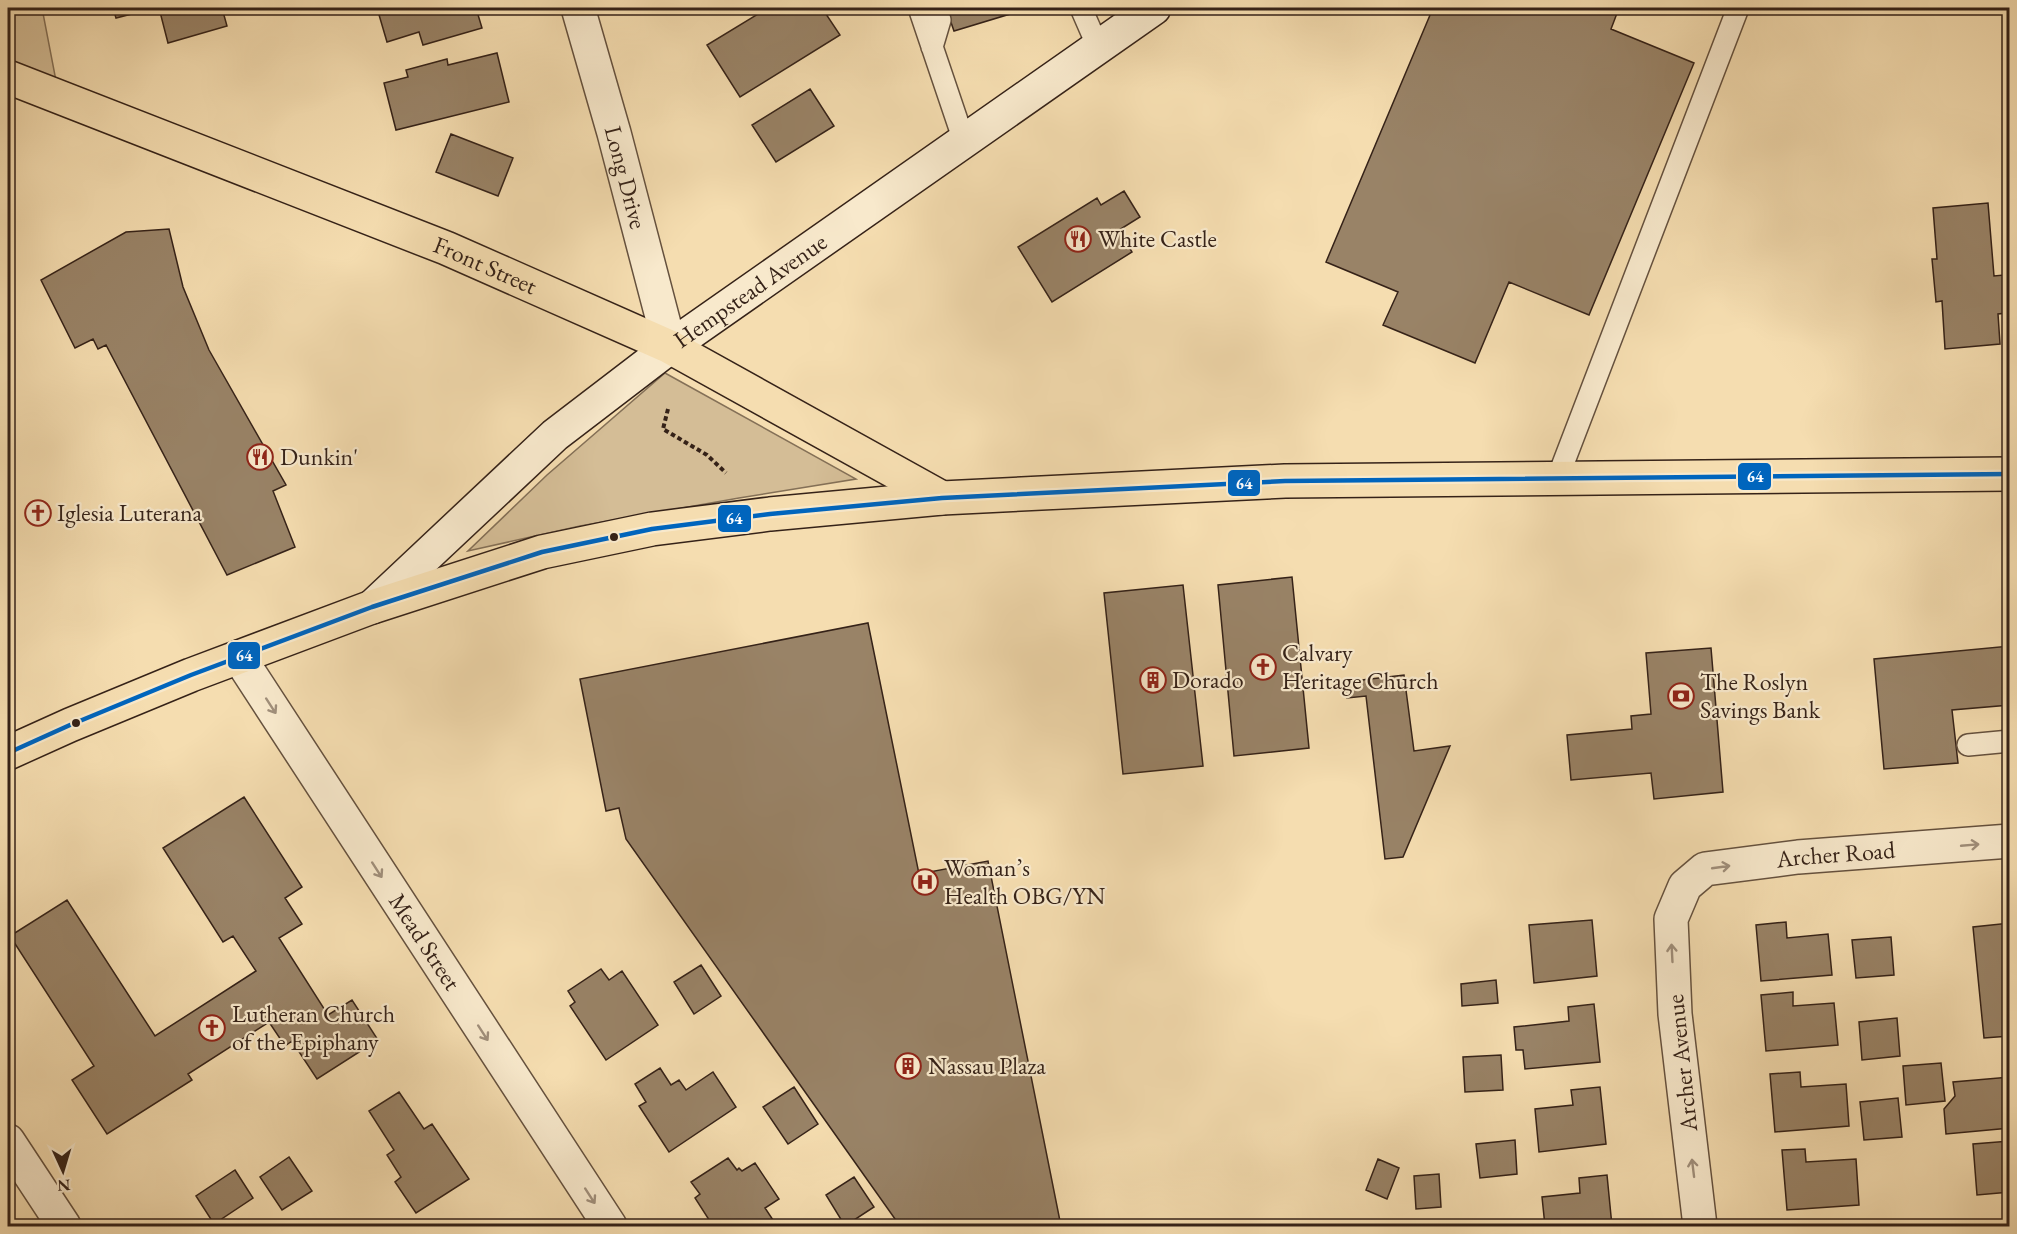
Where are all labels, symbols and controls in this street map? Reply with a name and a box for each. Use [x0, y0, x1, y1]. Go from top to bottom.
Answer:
street label: Long Drive [598, 122, 654, 232]
place label: White Castle [1098, 223, 1217, 254]
restaurant icon: White Castle [1063, 224, 1093, 254]
street label: Hempstead Avenue [667, 226, 833, 355]
street label: Front Street [429, 229, 542, 301]
place label: Dunkin' [280, 441, 358, 472]
restaurant icon: Dunkin' [245, 442, 275, 472]
line badge: 64 [1737, 462, 1772, 491]
text: 64 [1747, 466, 1764, 487]
line badge: 64 [1227, 469, 1261, 497]
text: 64 [1236, 473, 1253, 494]
place label: Iglesia Luterana [57, 497, 203, 528]
church icon: Iglesia Luterana [23, 498, 53, 528]
line badge: 64 [717, 504, 752, 533]
text: 64 [726, 508, 743, 529]
unlabelled marker [608, 531, 620, 543]
place label: Calvary Heritage Church [1282, 637, 1439, 696]
line badge: 64 [227, 641, 261, 670]
text: 64 [236, 645, 253, 666]
church icon: Calvary Heritage Church [1248, 652, 1278, 682]
place label: Dorado [1172, 664, 1244, 695]
building icon: Dorado [1138, 665, 1168, 695]
place label: The Roslyn Savings Bank [1700, 666, 1821, 725]
bank icon: The Roslyn Savings Bank [1666, 681, 1696, 711]
one-way arrow [264, 698, 277, 715]
unlabelled marker [70, 717, 82, 729]
street label: Archer Road [1773, 834, 1897, 875]
one-way arrow [1959, 839, 1979, 850]
place label: Woman’s Health OBG/YN [944, 852, 1105, 911]
one-way arrow [371, 861, 383, 877]
one-way arrow [1710, 862, 1730, 873]
hospital icon: Woman’s Health OBG/YN [910, 867, 940, 897]
street label: Mead Street [382, 887, 468, 996]
one-way arrow [1667, 944, 1678, 964]
street label: Archer Avenue [1659, 993, 1704, 1134]
place label: Lutheran Church of the Epiphany [232, 998, 395, 1057]
church icon: Lutheran Church of the Epiphany [197, 1013, 227, 1043]
one-way arrow [478, 1024, 490, 1041]
place label: Nassau Plaza [928, 1050, 1046, 1081]
building icon: Nassau Plaza [893, 1051, 923, 1081]
north arrow [33, 1141, 93, 1201]
one-way arrow [1687, 1159, 1698, 1179]
text: N [57, 1175, 71, 1196]
one-way arrow [584, 1188, 596, 1204]

